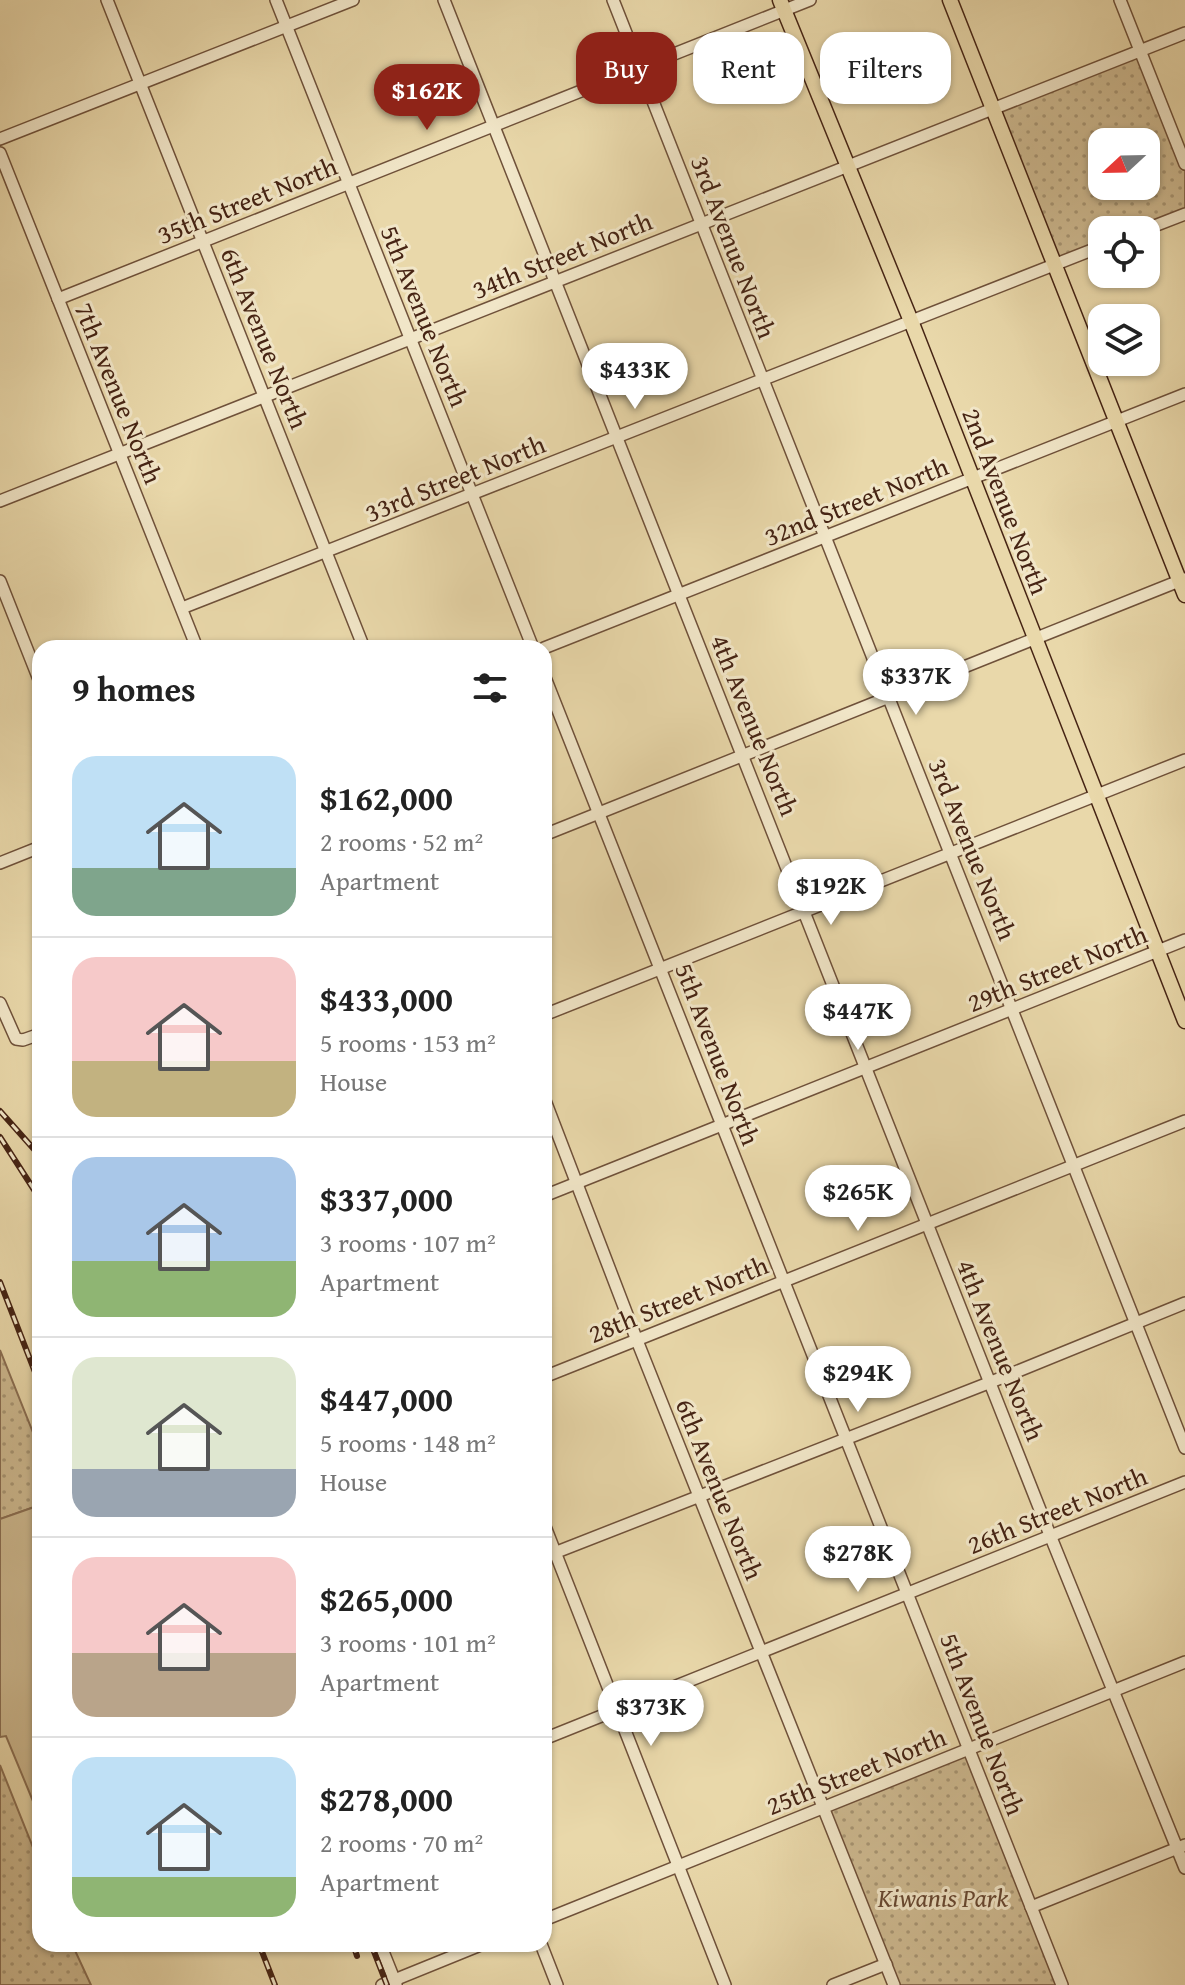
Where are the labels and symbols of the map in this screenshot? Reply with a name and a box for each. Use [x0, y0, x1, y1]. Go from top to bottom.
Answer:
pin: $162K [371, 64, 483, 132]
north arrow [1088, 128, 1160, 200]
street label: 35th Street North [151, 146, 343, 254]
street label: 3rd Avenue North [681, 150, 787, 344]
street label: 34th Street North [466, 201, 658, 309]
street label: 5th Avenue North [371, 219, 479, 413]
street label: 6th Avenue North [211, 241, 319, 435]
street label: 7th Avenue North [65, 296, 173, 490]
pin: $433K [579, 343, 691, 411]
street label: 2nd Avenue North [952, 402, 1060, 600]
street label: 33rd Street North [359, 424, 551, 532]
street label: 32nd Street North [758, 446, 954, 556]
street label: 4th Avenue North [701, 628, 809, 822]
pin: $337K [860, 649, 972, 717]
street label: 3rd Avenue North [919, 752, 1027, 946]
pin: $192K [775, 859, 887, 927]
street label: 29th Street North [961, 914, 1153, 1022]
street label: 5th Avenue North [665, 957, 771, 1151]
pin: $447K [802, 984, 914, 1052]
pin: $265K [802, 1165, 914, 1233]
street label: 28th Street North [582, 1245, 774, 1353]
street label: 4th Avenue North [947, 1253, 1055, 1447]
pin: $294K [802, 1346, 914, 1414]
street label: 6th Avenue North [666, 1392, 774, 1586]
street label: 26th Street North [961, 1456, 1153, 1564]
pin: $278K [802, 1526, 914, 1594]
street label: 5th Avenue North [930, 1627, 1036, 1821]
pin: $373K [595, 1680, 707, 1748]
street label: 25th Street North [760, 1717, 952, 1825]
park label: Kiwanis Park [877, 1878, 1008, 1917]

